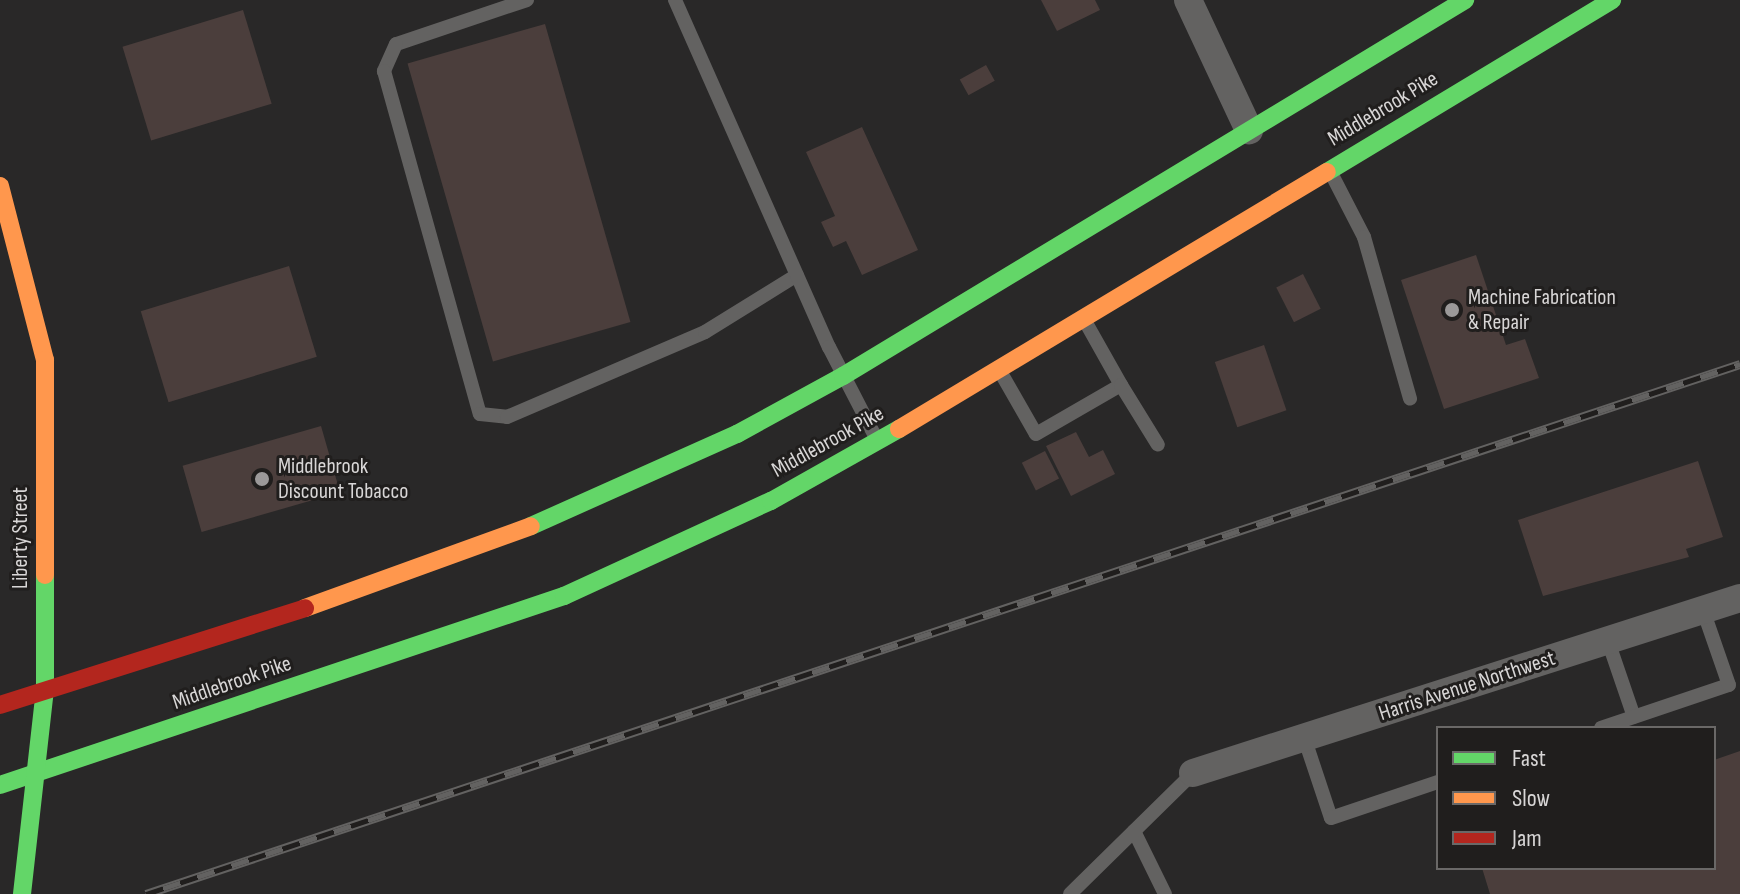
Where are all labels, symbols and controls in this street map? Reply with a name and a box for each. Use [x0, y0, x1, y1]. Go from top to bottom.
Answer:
street label: Middlebrook Pike [1323, 66, 1443, 152]
place label: Machine Fabrication & Repair [1468, 284, 1616, 336]
marker: Machine Fabrication & Repair [1443, 301, 1461, 319]
street label: Middlebrook Pike [767, 400, 889, 484]
place label: Middlebrook Discount Tobacco [278, 453, 408, 504]
marker: Middlebrook Discount Tobacco [253, 470, 271, 488]
street label: Liberty Street [8, 487, 34, 589]
street label: Harris Avenue Northwest [1376, 645, 1558, 727]
street label: Middlebrook Pike [169, 650, 295, 716]
legend [1436, 726, 1716, 870]
text: Fast [1512, 744, 1546, 773]
text: Slow [1512, 784, 1550, 813]
text: Jam [1512, 824, 1542, 853]

